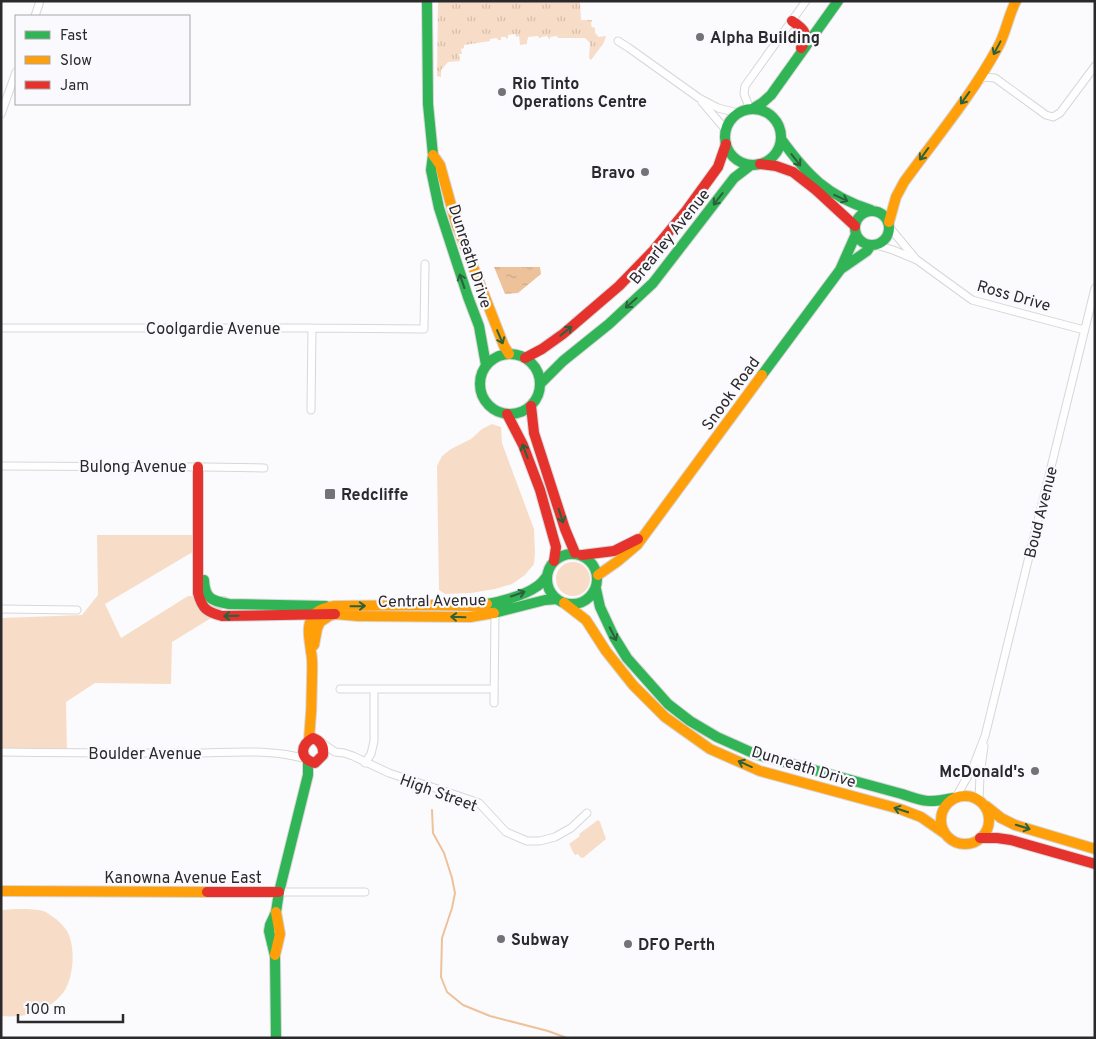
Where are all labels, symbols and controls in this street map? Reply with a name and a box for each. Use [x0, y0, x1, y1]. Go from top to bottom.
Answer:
legend [15, 15, 190, 105]
text: Fast [60, 27, 88, 46]
place label: Alpha Building [710, 29, 820, 49]
marker: Alpha Building [694, 31, 706, 43]
one-way arrow [992, 40, 1002, 55]
text: Slow [60, 52, 92, 71]
place label: Rio Tinto Operations Centre [512, 75, 647, 113]
text: Jam [60, 77, 89, 96]
marker: Rio Tinto Operations Centre [496, 86, 508, 98]
one-way arrow [960, 91, 970, 105]
one-way arrow [919, 146, 930, 160]
one-way arrow [791, 153, 802, 166]
place label: Bravo [591, 164, 635, 184]
marker: Bravo [639, 166, 651, 178]
street label: Brearley Avenue [626, 185, 715, 289]
one-way arrow [712, 193, 723, 206]
one-way arrow [833, 193, 848, 203]
street label: Dunreath Drive [443, 202, 495, 311]
one-way arrow [457, 273, 466, 289]
street label: Ross Drive [974, 277, 1053, 317]
one-way arrow [625, 298, 638, 309]
street label: Coolgardie Avenue [146, 320, 280, 340]
one-way arrow [559, 326, 572, 337]
one-way arrow [496, 329, 506, 344]
street label: Snook Road [698, 353, 765, 435]
one-way arrow [520, 444, 529, 460]
street label: Bulong Avenue [79, 458, 187, 478]
street label: Boud Avenue [1021, 464, 1063, 561]
place label: Redcliffe [341, 486, 409, 506]
marker: Redcliffe [323, 487, 337, 501]
one-way arrow [557, 507, 566, 523]
one-way arrow [510, 589, 526, 599]
street label: Central Avenue [378, 591, 486, 613]
one-way arrow [349, 601, 365, 611]
one-way arrow [223, 611, 239, 620]
one-way arrow [450, 612, 466, 621]
one-way arrow [609, 626, 618, 641]
street label: Dunreath Drive [749, 743, 858, 793]
street label: Boulder Avenue [88, 745, 202, 765]
one-way arrow [738, 759, 753, 769]
place label: McDonald's [939, 763, 1025, 783]
marker: McDonald's [1029, 765, 1041, 777]
street label: High Street [397, 771, 480, 817]
one-way arrow [894, 805, 910, 814]
one-way arrow [1014, 823, 1030, 832]
street label: Kanowna Avenue East [104, 869, 262, 889]
place label: Subway [511, 931, 569, 951]
marker: Subway [495, 933, 507, 945]
place label: DFO Perth [638, 936, 715, 956]
marker: DFO Perth [622, 938, 634, 950]
scale bar [18, 992, 122, 1024]
text: 100 m [25, 1001, 66, 1020]

